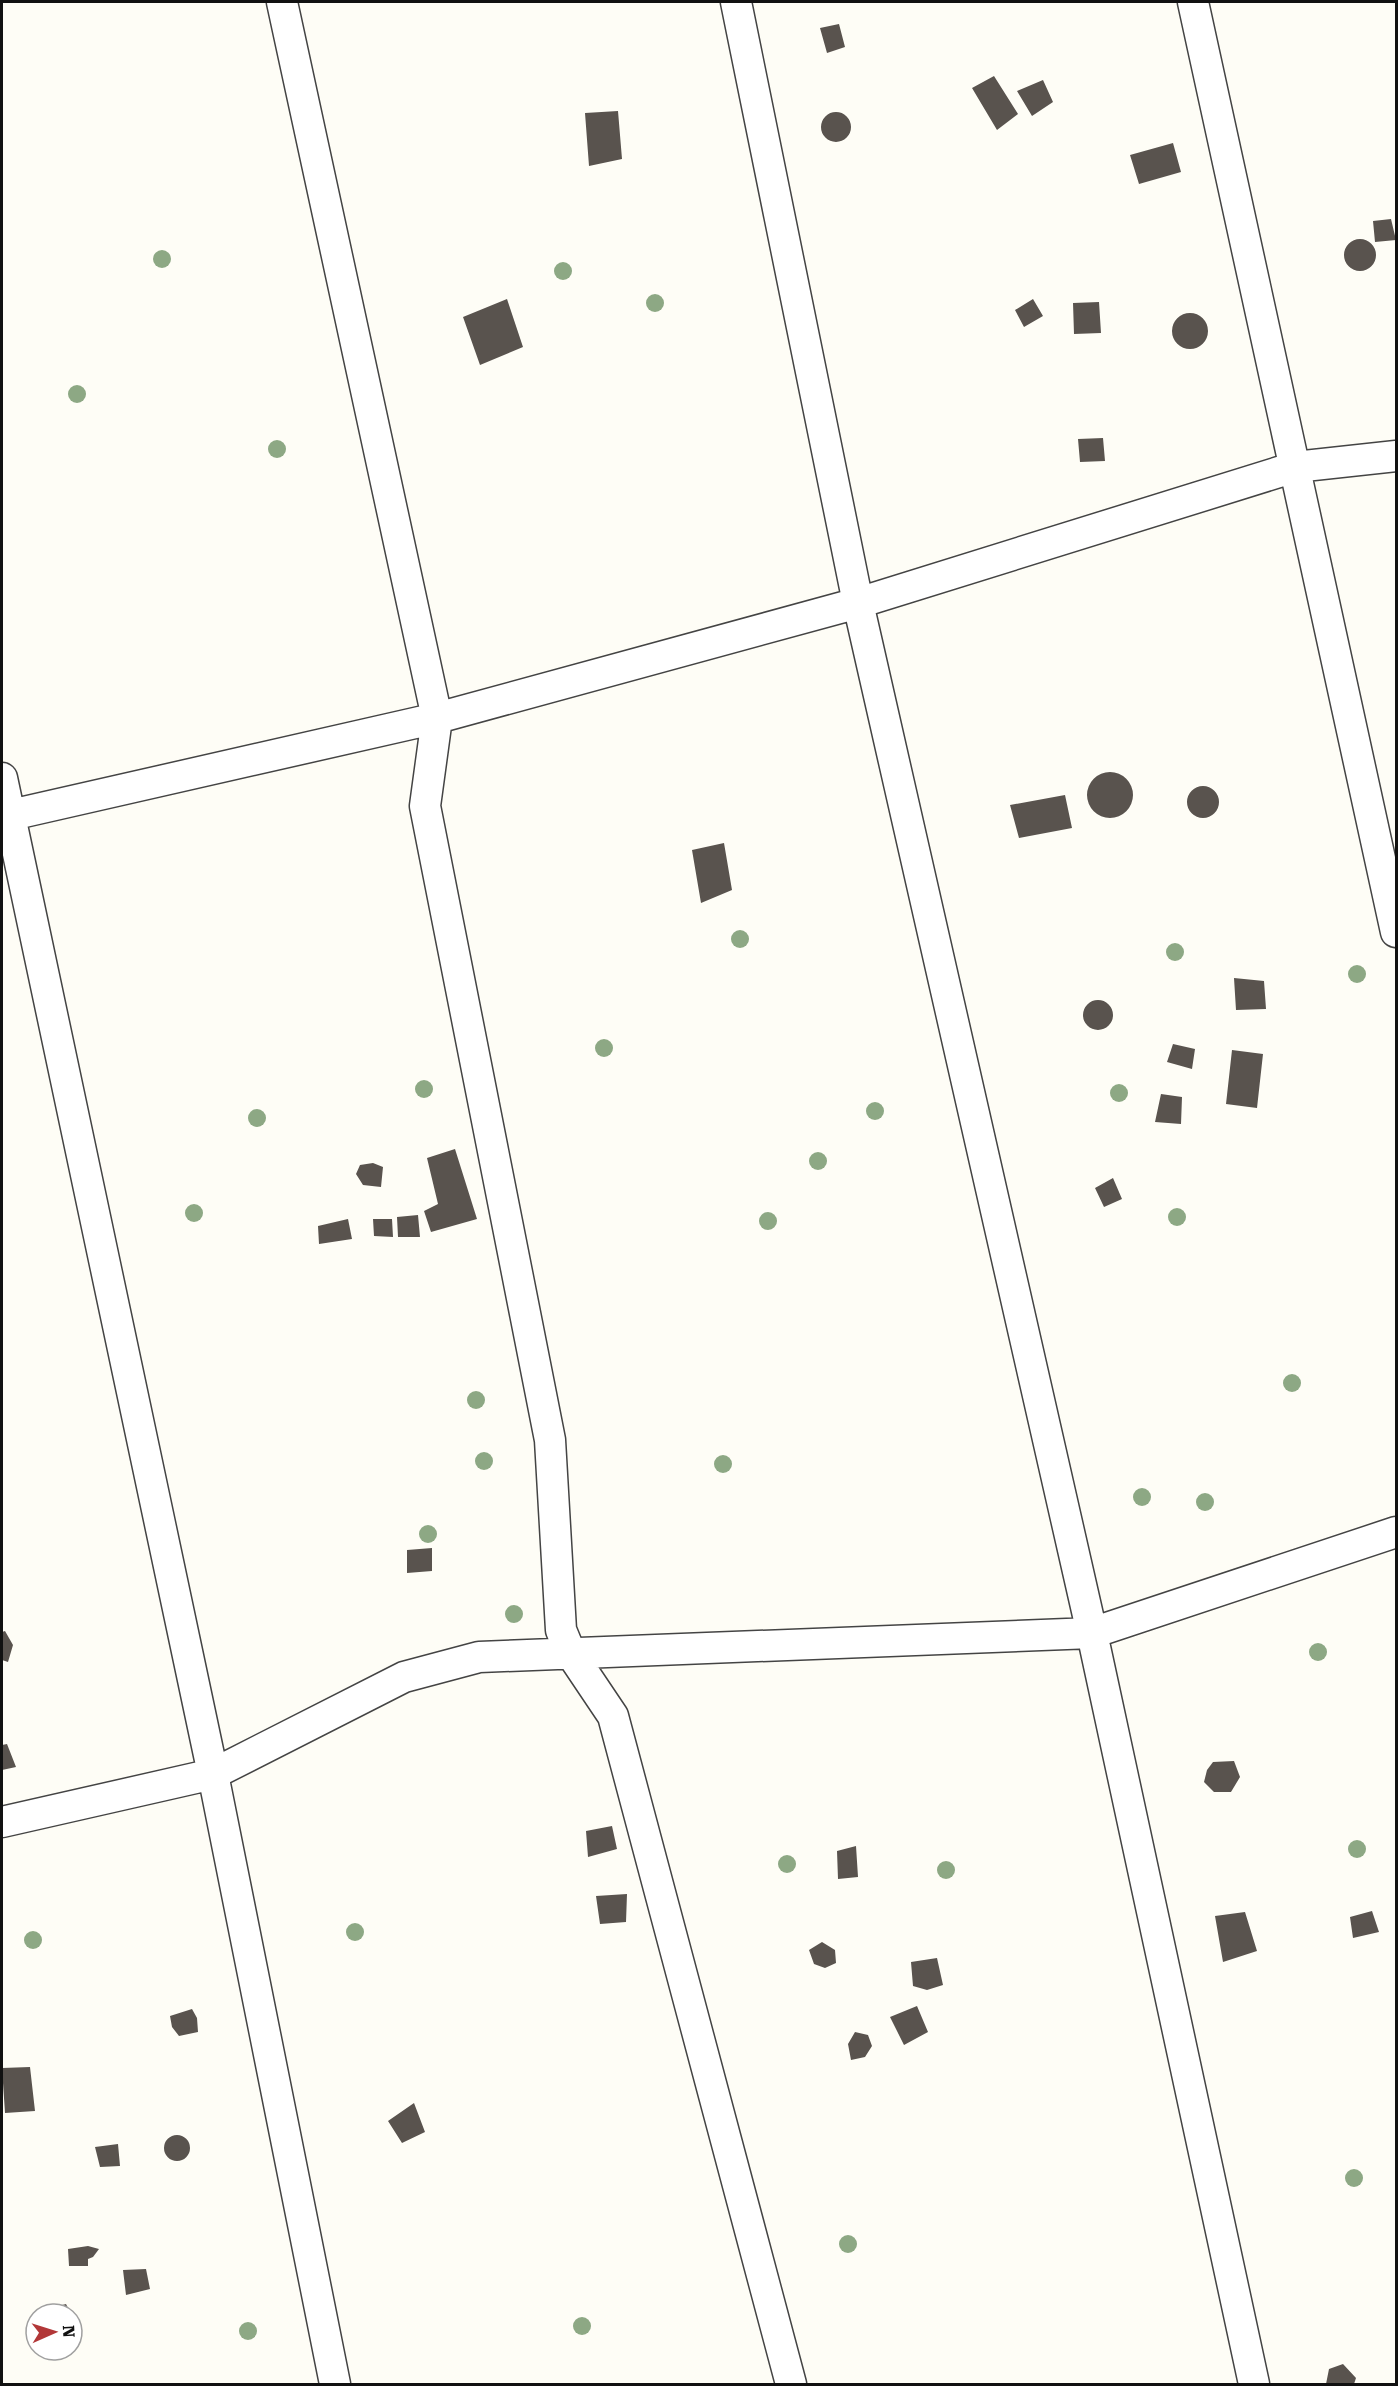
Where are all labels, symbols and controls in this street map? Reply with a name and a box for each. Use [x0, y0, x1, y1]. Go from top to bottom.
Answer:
north arrow [24, 2302, 84, 2362]
text: N [59, 2325, 78, 2338]

